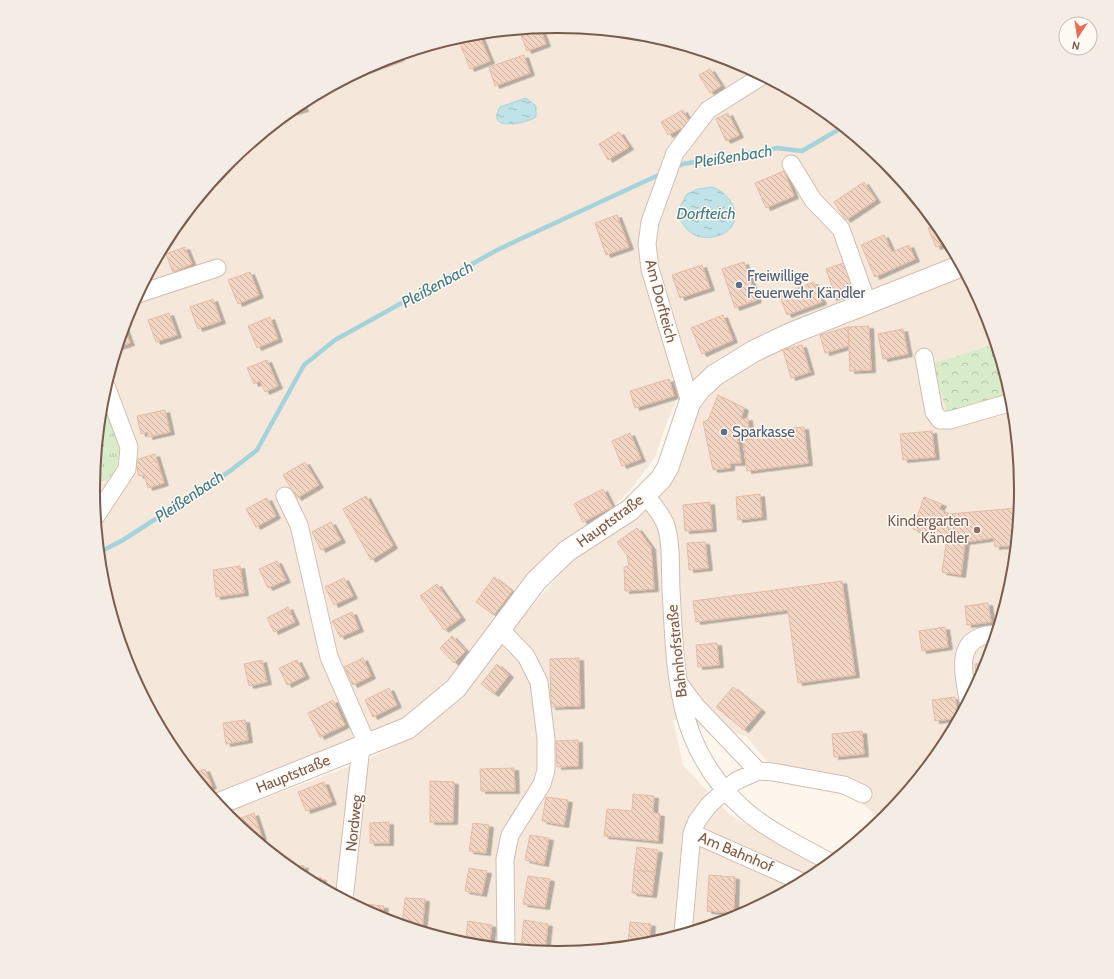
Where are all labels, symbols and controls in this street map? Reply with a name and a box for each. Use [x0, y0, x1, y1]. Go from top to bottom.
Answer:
north arrow [1058, 16, 1098, 56]
text: N [1071, 38, 1081, 53]
water label: Pleißenbach [693, 141, 774, 172]
water label: Dorfteich [676, 204, 736, 223]
water label: Pleißenbach [398, 257, 476, 312]
street label: Am Dorfteich [641, 257, 681, 345]
place label: Freiwillige Feuerwehr Kändler [747, 267, 865, 302]
marker: Freiwillige Feuerwehr Kändler [734, 280, 744, 290]
place label: Sparkasse [732, 423, 795, 441]
marker: Sparkasse [719, 427, 729, 437]
water label: Pleißenbach [151, 466, 227, 526]
street label: Hauptstraße [573, 491, 647, 551]
place label: Kindergarten Kändler [887, 512, 969, 547]
marker: Kindergarten Kändler [972, 525, 982, 535]
street label: Bahnhofstraße [663, 603, 691, 698]
street label: Hauptstraße [253, 751, 333, 797]
street label: Nordweg [342, 793, 366, 852]
street label: Am Bahnhof [696, 828, 776, 876]

